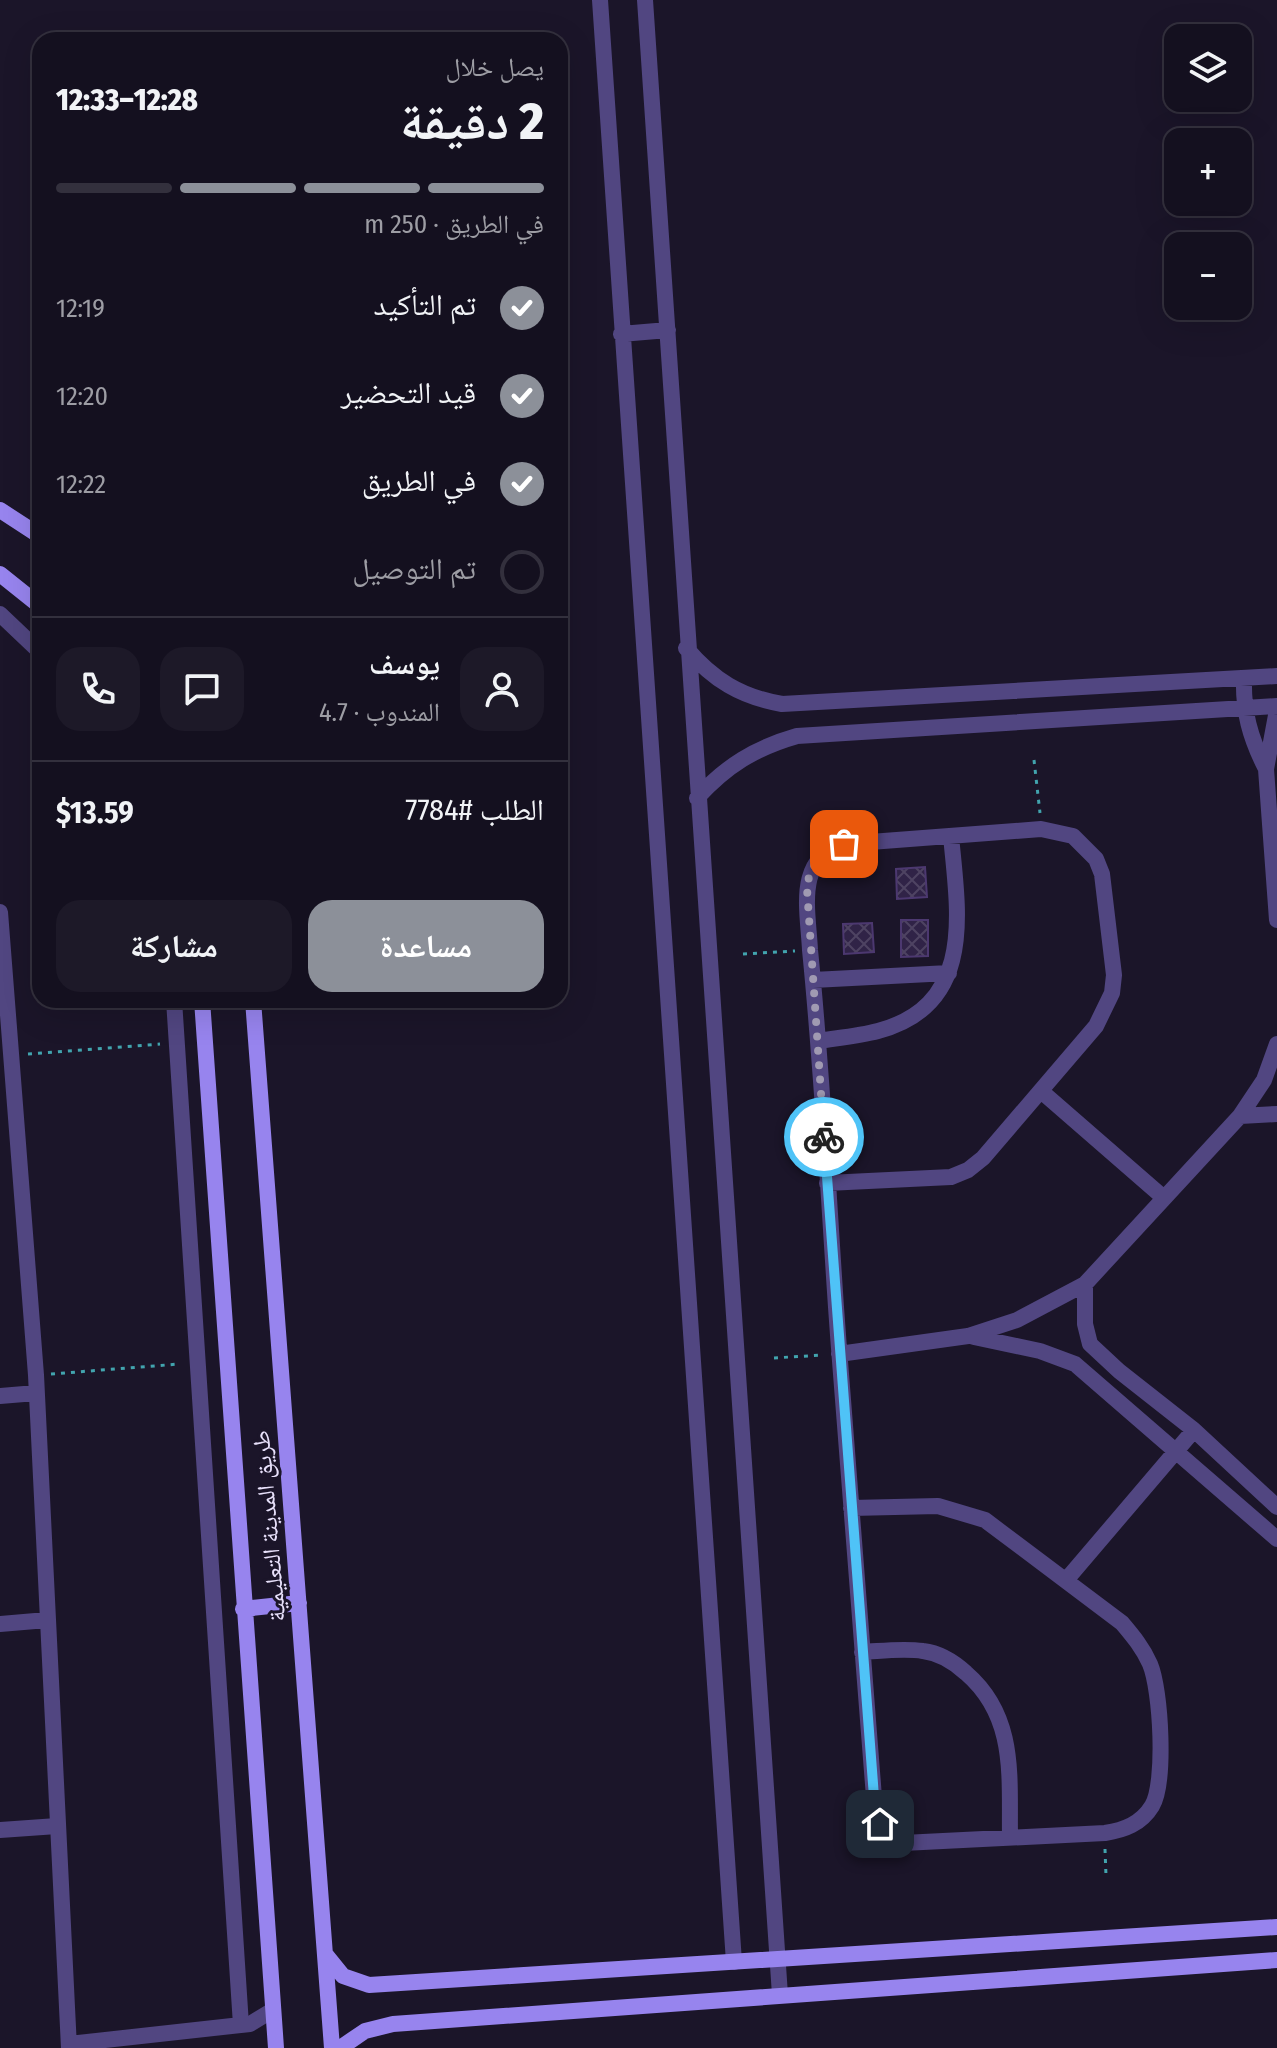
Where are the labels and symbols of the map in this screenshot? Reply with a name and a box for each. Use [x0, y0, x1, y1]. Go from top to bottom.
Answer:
pin [810, 810, 878, 878]
courier [784, 1097, 864, 1177]
street label: طريق المدينة التعليمية [247, 1429, 291, 1623]
pin [846, 1790, 914, 1858]

